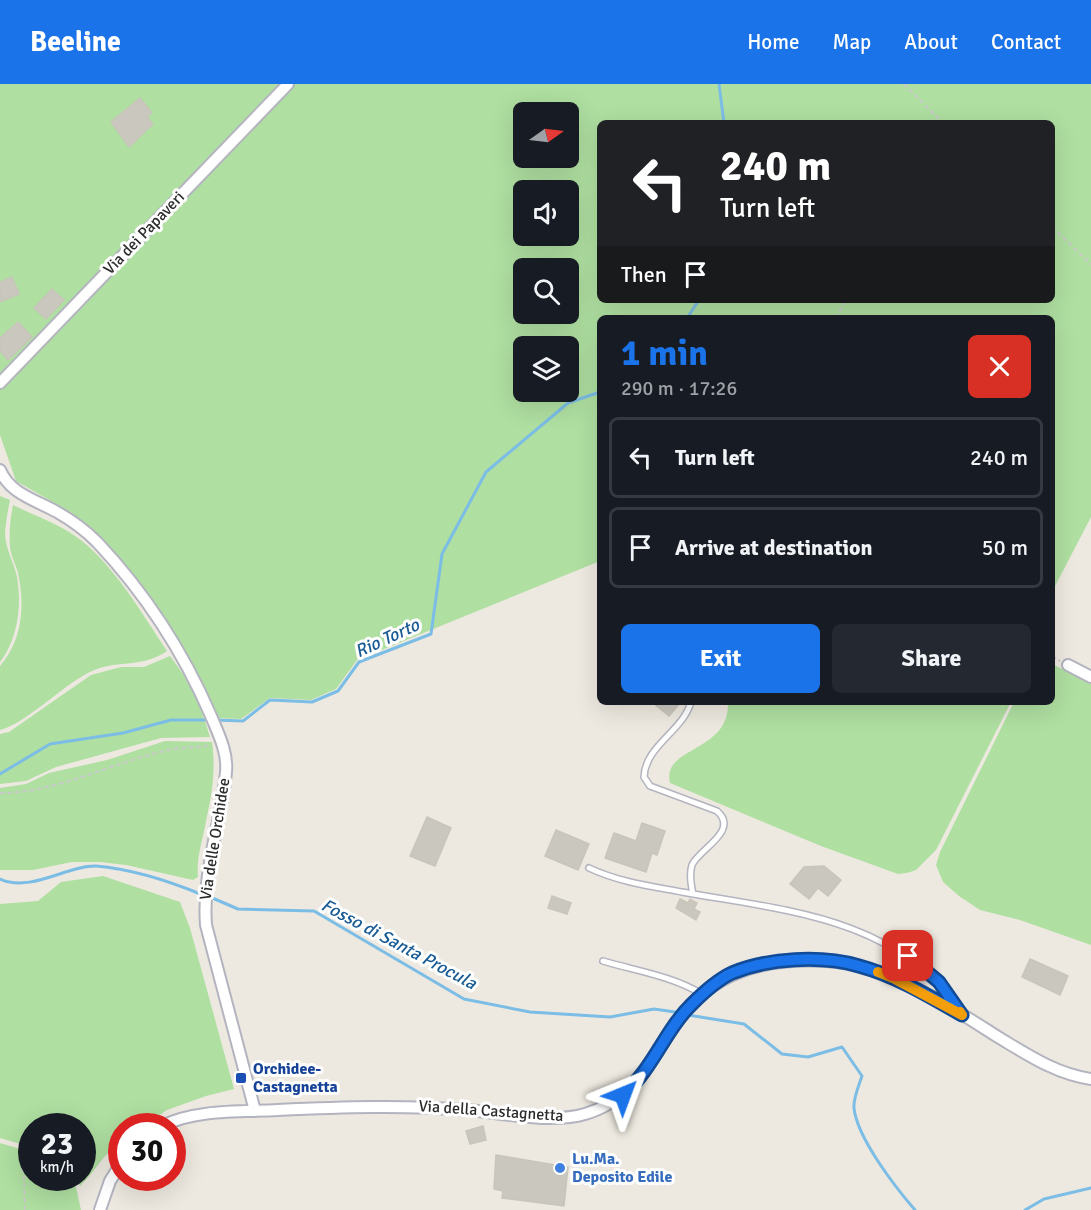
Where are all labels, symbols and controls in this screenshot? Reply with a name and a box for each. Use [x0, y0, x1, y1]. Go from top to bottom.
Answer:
text: Beeline [30, 25, 121, 59]
text: Home [747, 29, 800, 55]
text: Map [833, 29, 871, 55]
text: About [904, 29, 958, 55]
text: Contact [991, 29, 1061, 55]
north arrow [513, 102, 579, 168]
map controls [513, 102, 579, 402]
text: 240 m [720, 141, 831, 192]
icon: left [621, 144, 699, 222]
button: sound [513, 180, 579, 246]
street label: Via dei Papaveri [99, 187, 189, 279]
text: Turn left [720, 192, 815, 225]
button: search [513, 258, 579, 324]
icon: arrive [679, 258, 712, 291]
text: Then [621, 261, 667, 288]
text: 1 min [621, 331, 708, 376]
button: close [968, 335, 1031, 398]
button: layers [513, 336, 579, 402]
text: 290 m · 17:26 [621, 376, 737, 401]
icon: left [624, 441, 657, 474]
text: Turn left [675, 444, 755, 471]
text: 240 m [970, 444, 1028, 471]
icon: arrive [624, 531, 657, 564]
text: Arrive at destination [675, 534, 872, 561]
text: 50 m [982, 534, 1028, 561]
water label: Rio Torto [351, 613, 424, 662]
button: Exit [621, 624, 820, 693]
button: Share [832, 624, 1031, 693]
street label: Via delle Orchidee [195, 776, 235, 902]
water label: Fosso di Santa Procula [318, 894, 481, 995]
pin [882, 930, 933, 981]
icon: arrive [891, 939, 924, 972]
place label: Orchidee- Castagnetta [253, 1059, 338, 1097]
position arrow [591, 1063, 655, 1127]
marker: Orchidee- Castagnetta [234, 1071, 248, 1085]
street label: Via della Castagnetta [418, 1096, 564, 1126]
speed limit sign: 30 [108, 1113, 186, 1191]
text: 23 [41, 1126, 73, 1163]
place label: Lu.Ma. Deposito Edile [572, 1149, 672, 1187]
text: km/h [40, 1158, 74, 1176]
marker: Lu.Ma. Deposito Edile [553, 1161, 567, 1175]

